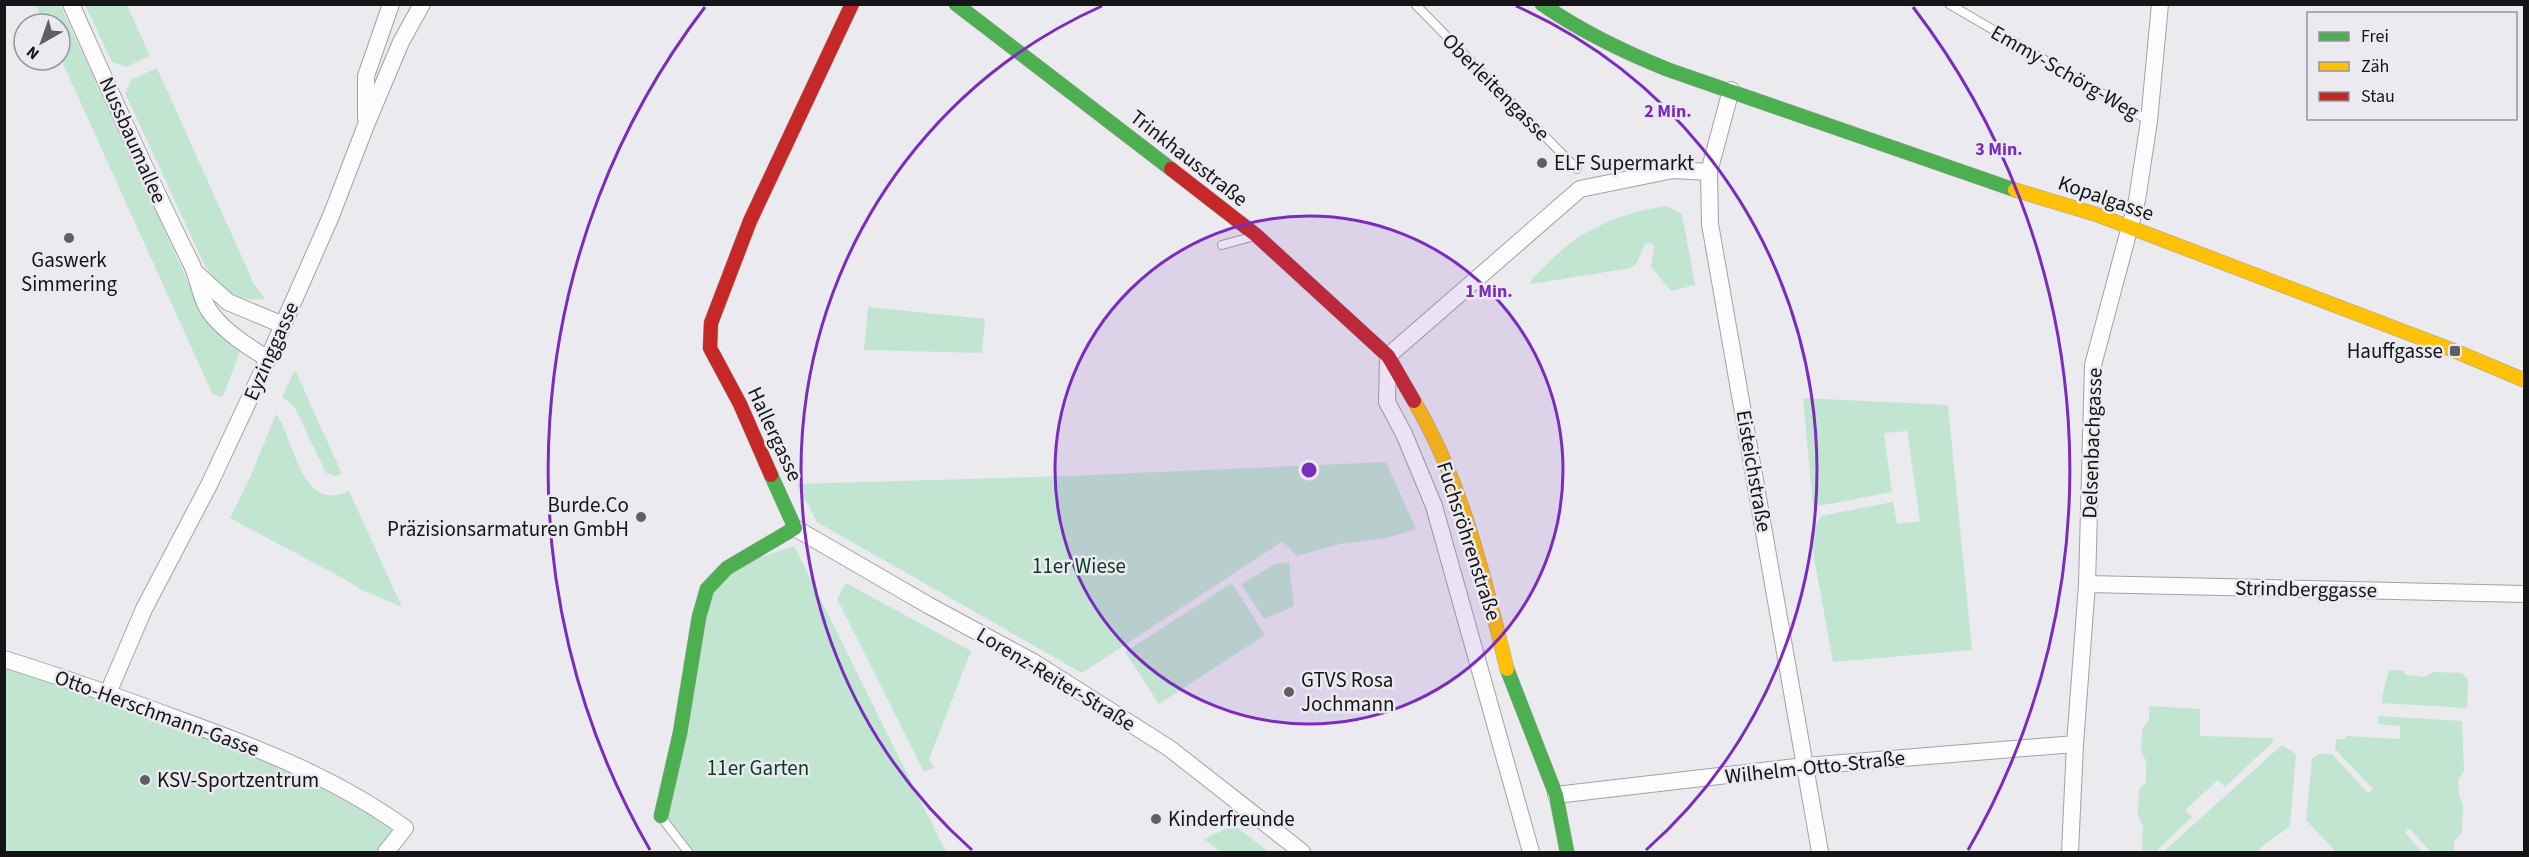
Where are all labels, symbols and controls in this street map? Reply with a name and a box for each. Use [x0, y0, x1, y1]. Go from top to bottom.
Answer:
north arrow [12, 12, 72, 72]
legend [2307, 12, 2517, 120]
street label: Emmy-Schörg-Weg [1985, 17, 2145, 127]
text: Frei [2361, 24, 2389, 49]
street label: Oberleitengasse [1435, 26, 1557, 148]
text: N [22, 41, 44, 65]
text: Zäh [2361, 54, 2389, 79]
street label: Nussbaumallee [92, 72, 174, 208]
text: Stau [2361, 84, 2395, 109]
text: 2 Min. [1644, 99, 1692, 124]
street label: Trinkhausstraße [1124, 102, 1254, 214]
text: 3 Min. [1975, 137, 2023, 162]
place label: ELF Supermarkt [1554, 148, 1694, 178]
marker: ELF Supermarkt [1535, 156, 1549, 170]
street label: Kopalgasse [2054, 168, 2158, 228]
marker: Gaswerk Simmering [62, 231, 76, 245]
place label: Gaswerk Simmering [21, 245, 117, 299]
text: 1 Min. [1465, 279, 1513, 304]
street label: Eyzinggasse [236, 297, 306, 405]
place label: Hauffgasse [2347, 336, 2443, 366]
marker: Hauffgasse [2448, 344, 2462, 358]
street label: Delsenbachgasse [2074, 367, 2110, 519]
street label: Hallergasse [740, 382, 810, 486]
street label: Eisteichstraße [1729, 408, 1779, 534]
street label: Fuchsröhrenstraße [1429, 458, 1509, 624]
centre of rings [1299, 460, 1319, 480]
place label: Burde.Co Präzisionsarmaturen GmbH [387, 490, 629, 544]
marker: Burde.Co Präzisionsarmaturen GmbH [634, 510, 648, 524]
park label: 11er Wiese [1032, 551, 1126, 581]
street label: Strindberggasse [2235, 573, 2377, 605]
street label: Lorenz-Reiter-Straße [971, 620, 1141, 738]
street label: Otto-Herschmann-Gasse [51, 662, 263, 764]
place label: GTVS Rosa Jochmann [1301, 665, 1394, 719]
marker: GTVS Rosa Jochmann [1282, 685, 1296, 699]
street label: Wilhelm-Otto-Straße [1723, 743, 1907, 791]
park label: 11er Garten [707, 753, 809, 783]
place label: KSV-Sportzentrum [157, 765, 319, 795]
marker: KSV-Sportzentrum [138, 773, 152, 787]
place label: Kinderfreunde [1168, 804, 1295, 834]
marker: Kinderfreunde [1149, 812, 1163, 826]

